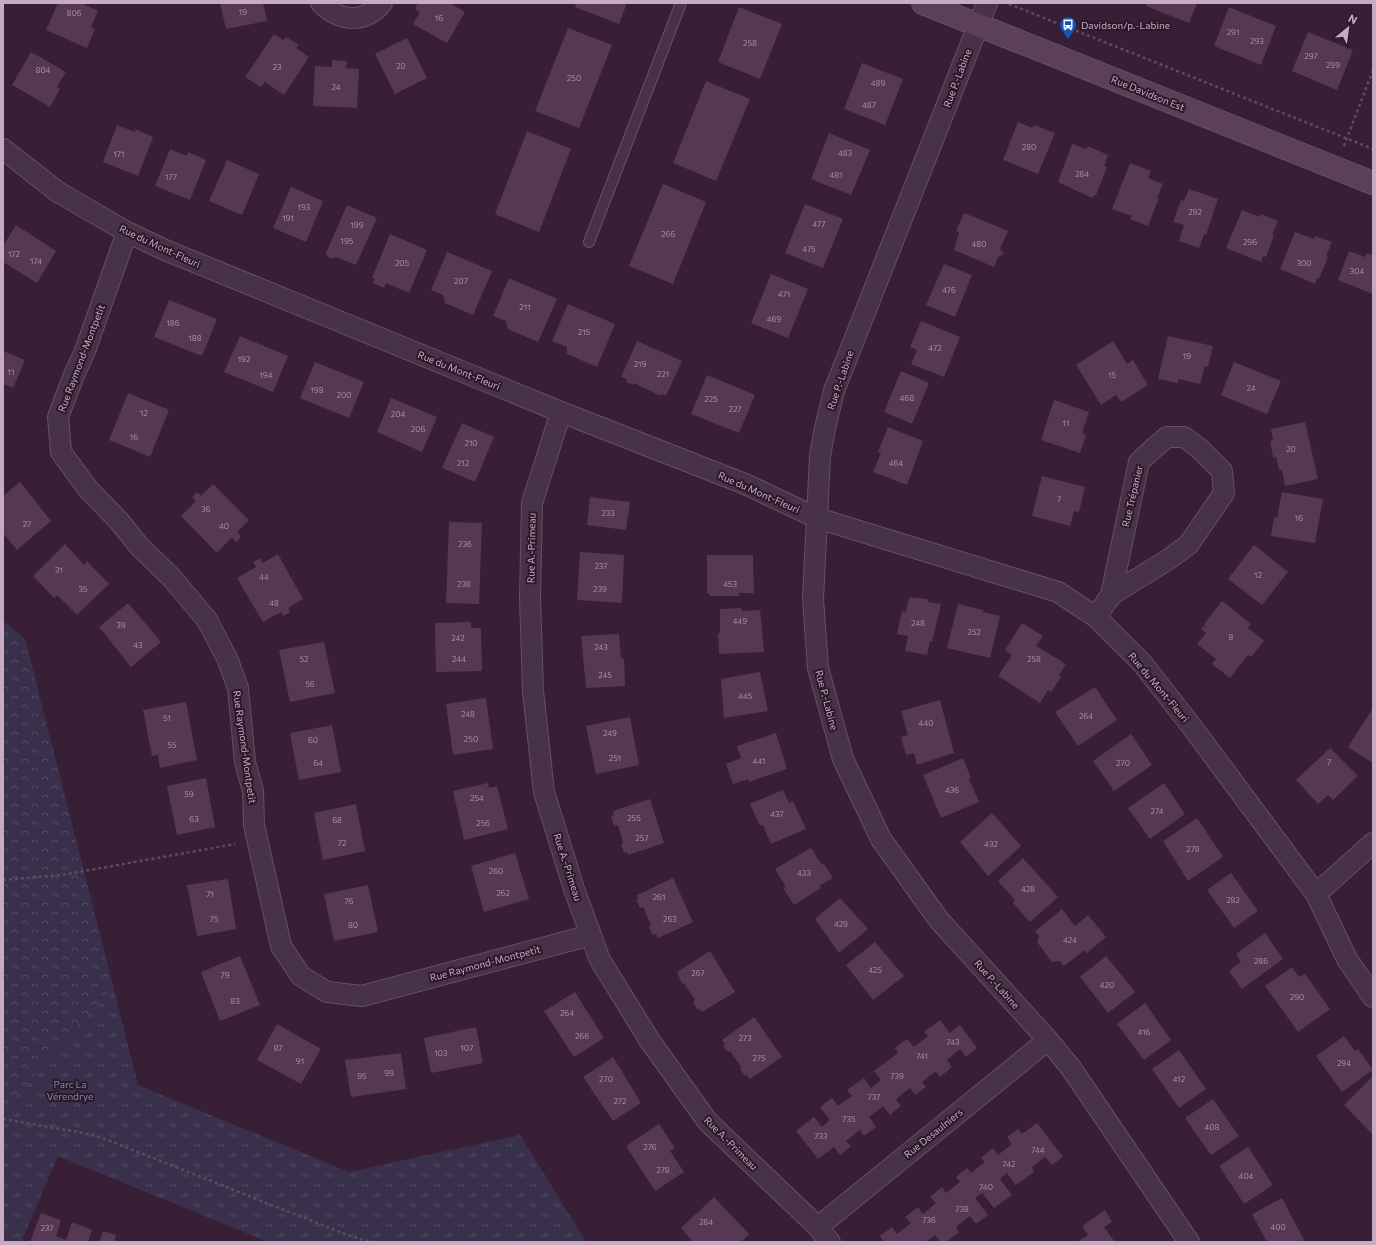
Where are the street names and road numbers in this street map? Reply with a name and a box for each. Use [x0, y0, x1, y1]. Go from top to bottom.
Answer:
street label: Rue P.-Labine [940, 47, 974, 109]
street label: Rue Davidson Est [1110, 73, 1186, 113]
street label: Rue du Mont-Fleuri [118, 222, 202, 270]
street label: Rue Raymond-Montpetit [55, 303, 107, 413]
street label: Rue du Mont-Fleuri [416, 348, 502, 392]
street label: Rue P.-Labine [824, 349, 856, 411]
street label: Rue Trépanier [1119, 464, 1145, 528]
street label: Rue du Mont-Fleuri [716, 469, 802, 515]
street label: Rue A.-Primeau [524, 513, 538, 583]
street label: Rue du Mont-Fleuri [1126, 649, 1192, 725]
street label: Rue P.-Labine [813, 669, 841, 731]
street label: Rue Raymond-Montpetit [231, 690, 259, 804]
street label: Rue A.-Primeau [551, 832, 585, 902]
street label: Rue Raymond-Montpetit [428, 942, 542, 984]
street label: Rue P.-Labine [972, 957, 1022, 1011]
street label: Rue Desaulniers [901, 1105, 965, 1160]
street label: Rue A.-Primeau [702, 1114, 760, 1172]

